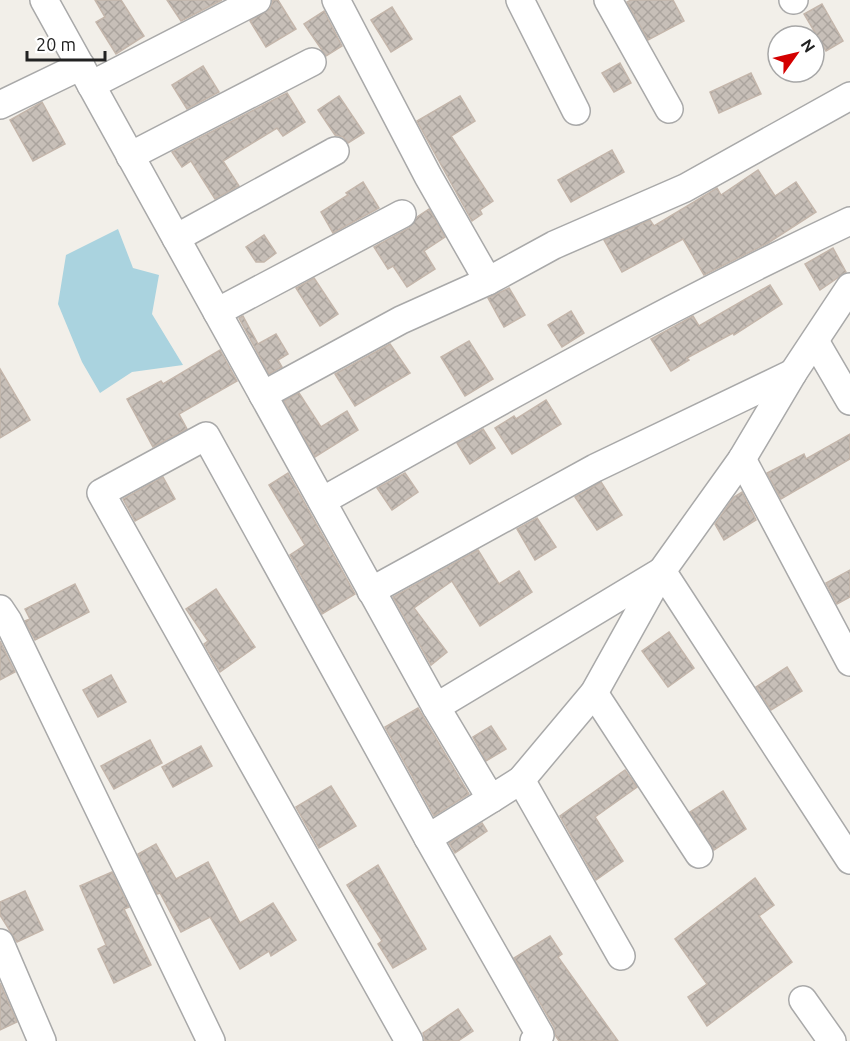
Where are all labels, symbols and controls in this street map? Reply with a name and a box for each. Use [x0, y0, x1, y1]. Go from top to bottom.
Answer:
scale bar [27, 24, 105, 62]
north arrow [766, 24, 826, 84]
text: 20 m [36, 34, 76, 54]
text: N [798, 36, 819, 56]

